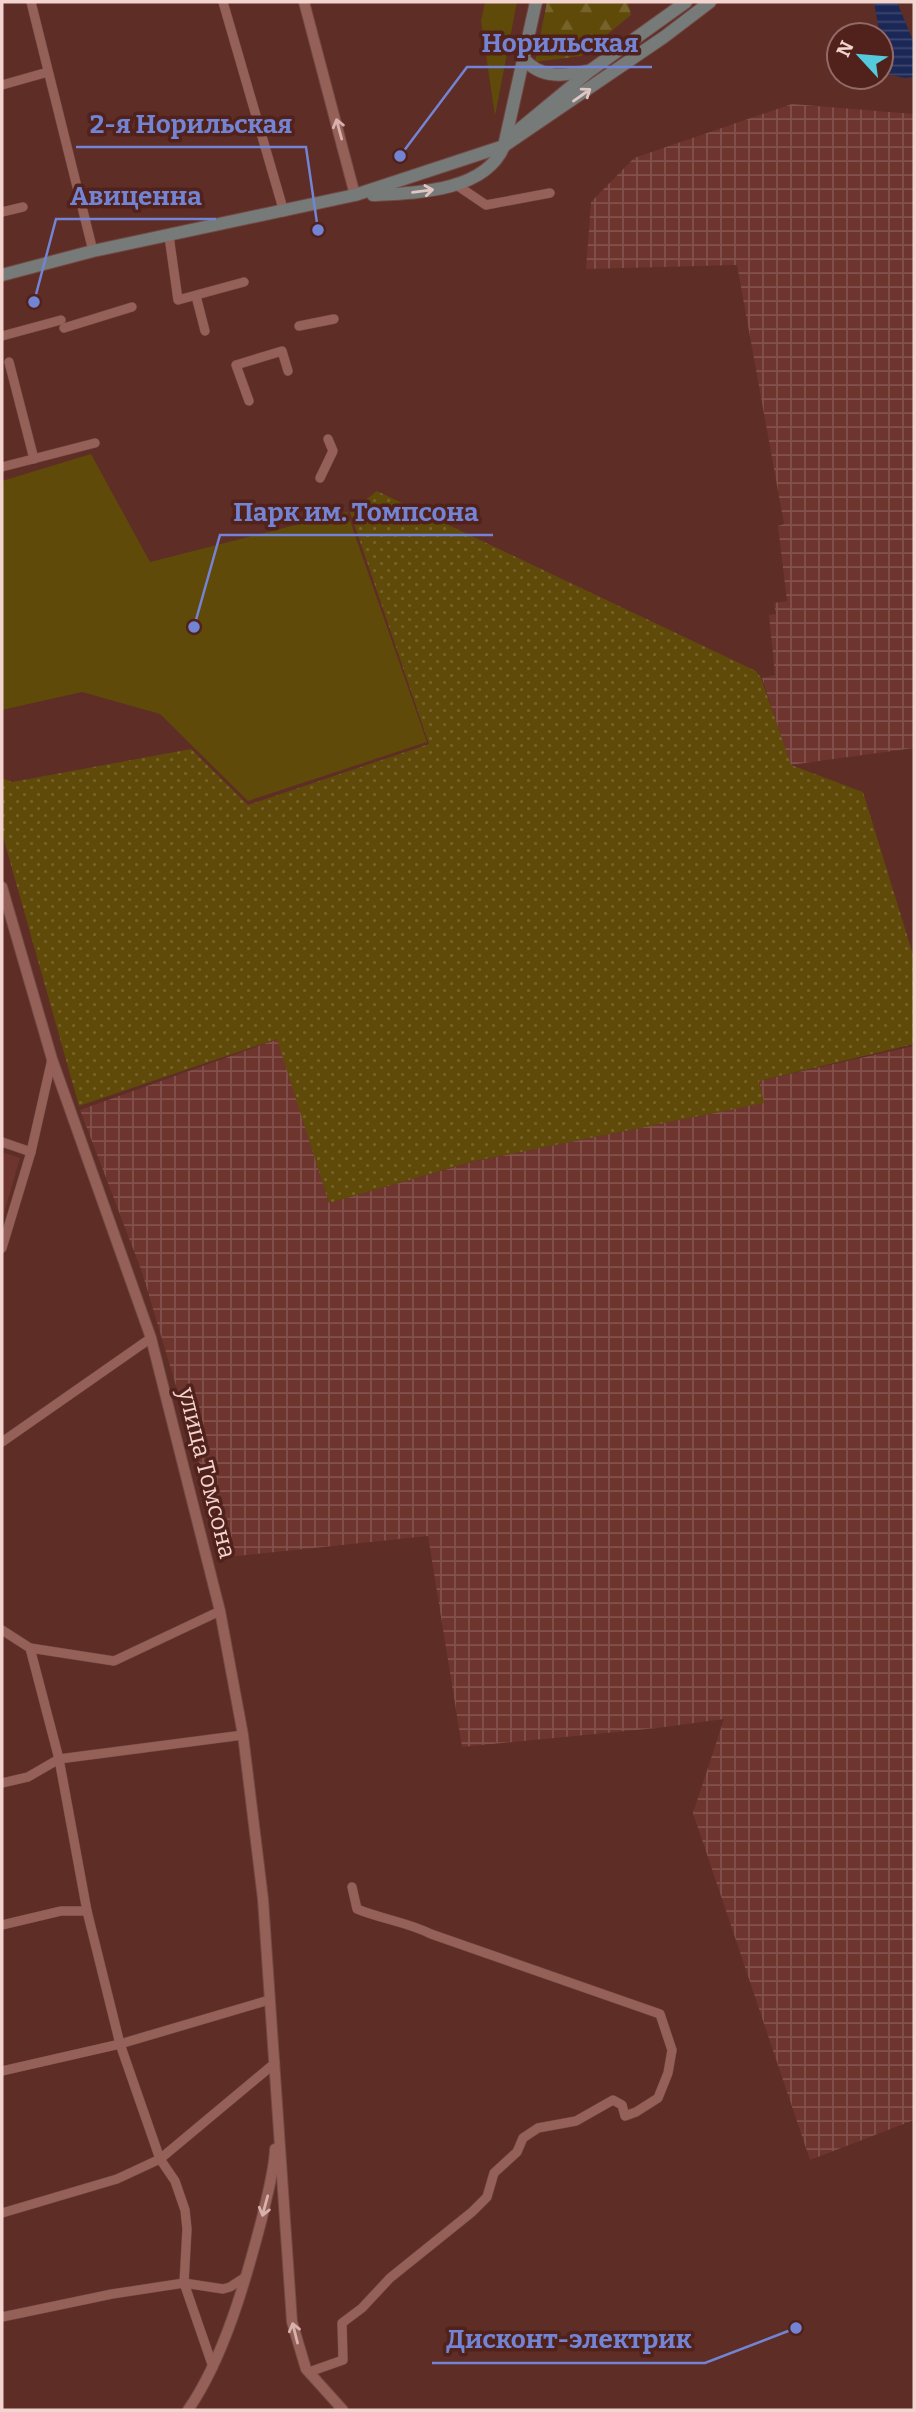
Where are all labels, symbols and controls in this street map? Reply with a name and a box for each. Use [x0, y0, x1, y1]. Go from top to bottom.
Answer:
callout: Норильская [467, 20, 652, 67]
north arrow [825, 21, 895, 91]
text: Норильская [482, 28, 638, 59]
text: N [832, 37, 859, 60]
one-way arrow [571, 88, 591, 102]
callout: 2-я Норильская [76, 100, 306, 147]
text: 2-я Норильская [90, 109, 292, 140]
one-way arrow [332, 118, 345, 141]
callout: Авиценна [56, 172, 216, 219]
text: Авиценна [70, 181, 202, 212]
one-way arrow [411, 184, 434, 197]
callout: Парк им. Томпсона [220, 488, 493, 535]
text: Парк им. Томпсона [233, 497, 479, 528]
street label: улица Томсона [172, 1384, 242, 1561]
one-way arrow [258, 2195, 271, 2217]
callout: Дисконт-электрик [432, 2316, 705, 2363]
one-way arrow [288, 2323, 301, 2345]
text: Дисконт-электрик [446, 2324, 692, 2355]

